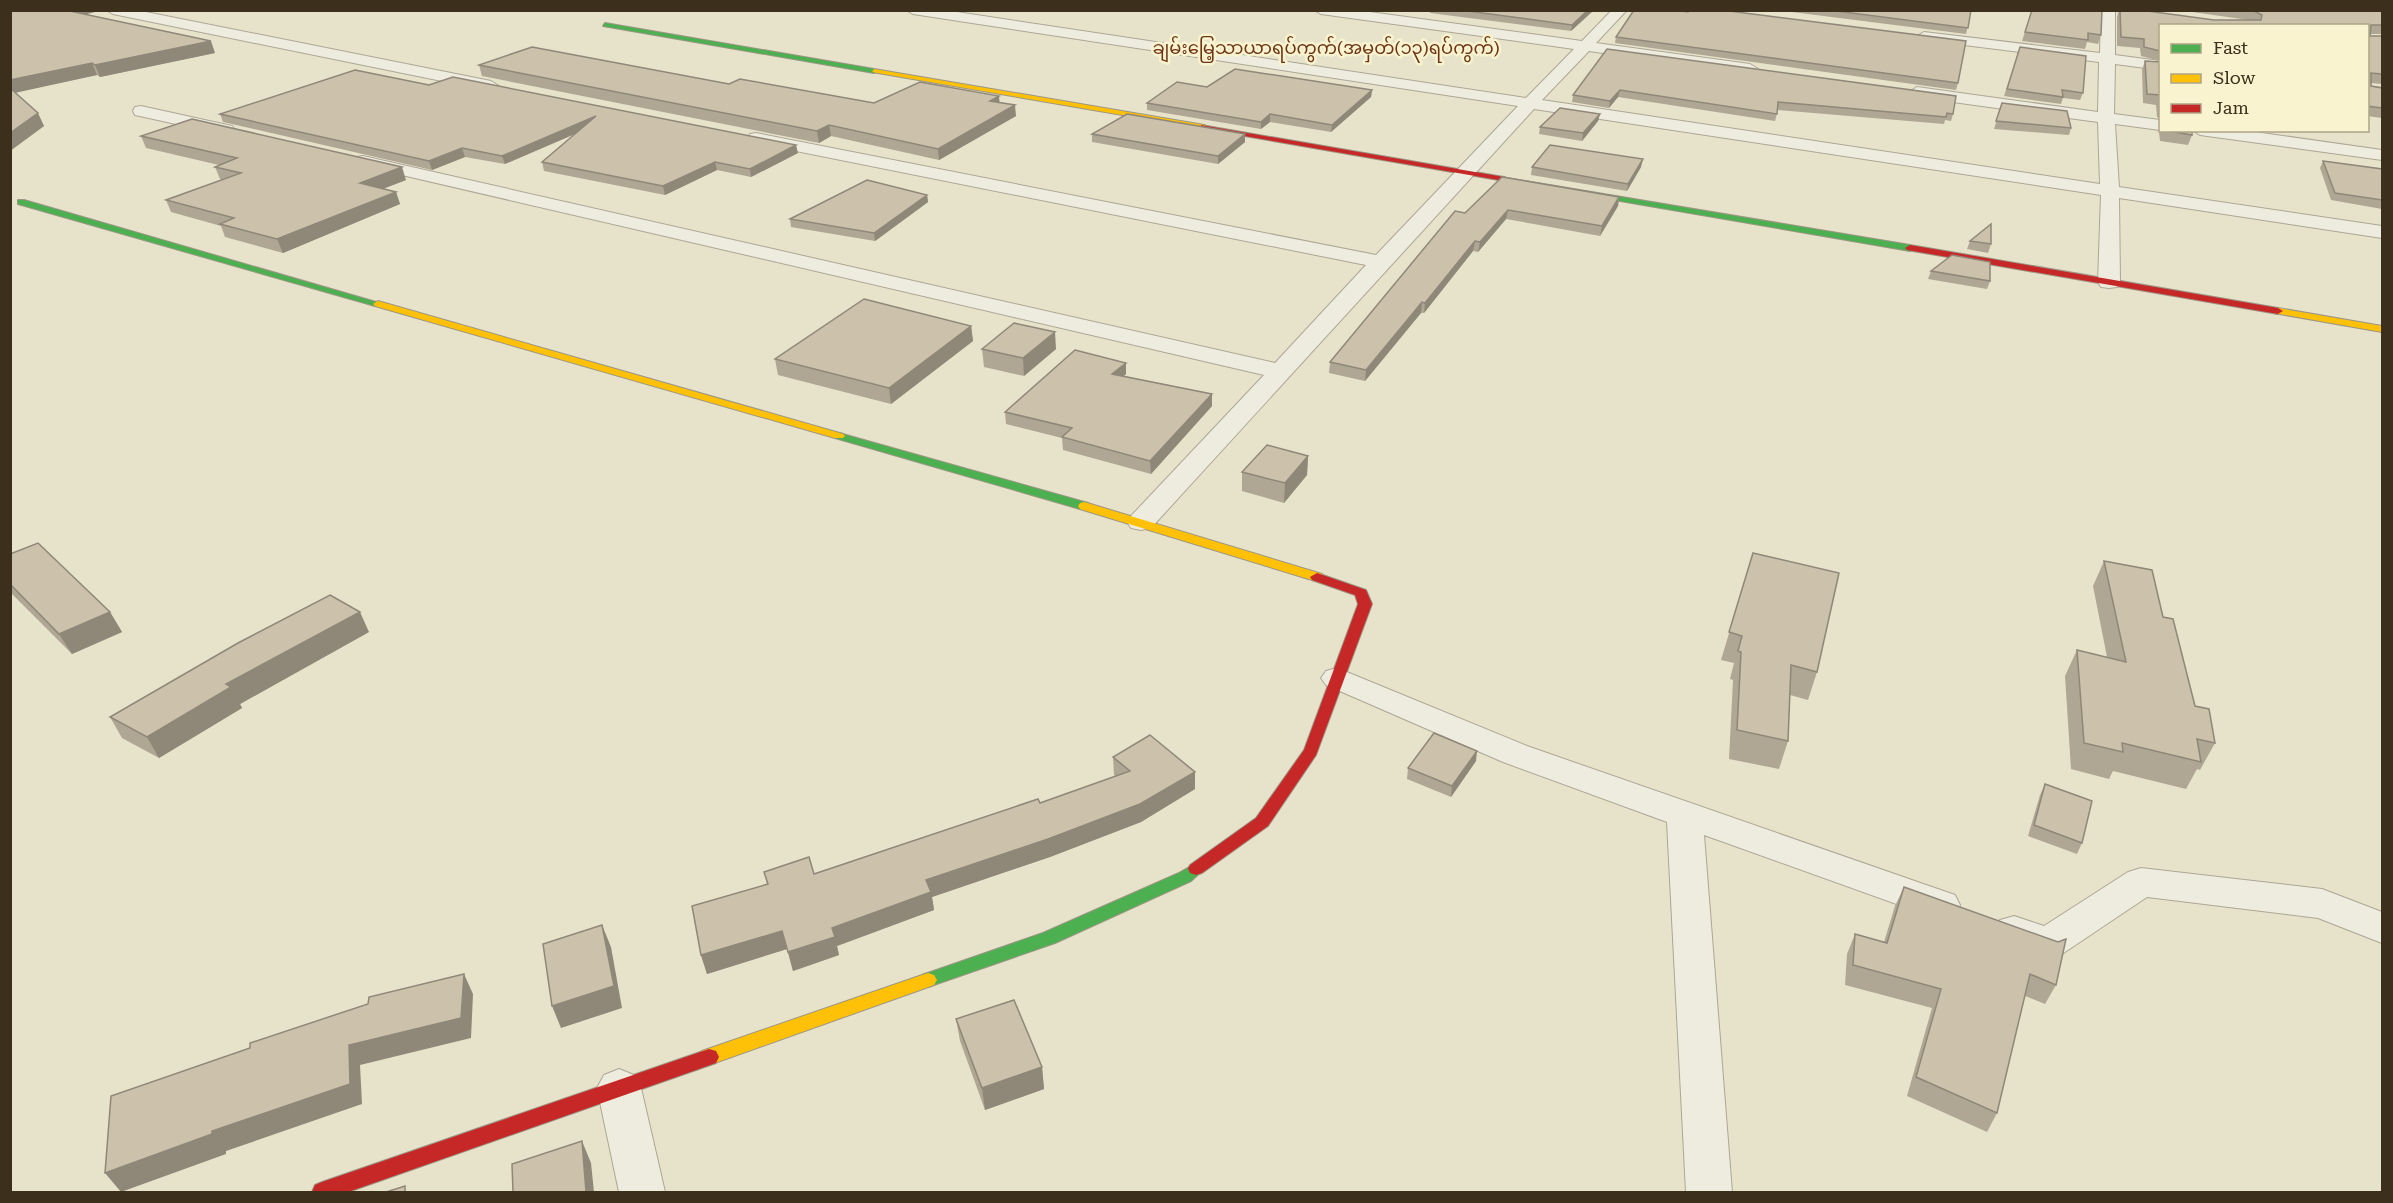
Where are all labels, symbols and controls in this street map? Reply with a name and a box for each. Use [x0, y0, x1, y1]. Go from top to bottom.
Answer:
legend [2159, 24, 2369, 132]
district label: ချမ်းမြေ့သာယာရပ်ကွက်(အမှတ်(၁၃)ရပ်ကွက်) [1152, 35, 1500, 63]
text: Fast [2213, 37, 2248, 58]
text: Slow [2213, 67, 2255, 88]
text: Jam [2213, 97, 2249, 118]

